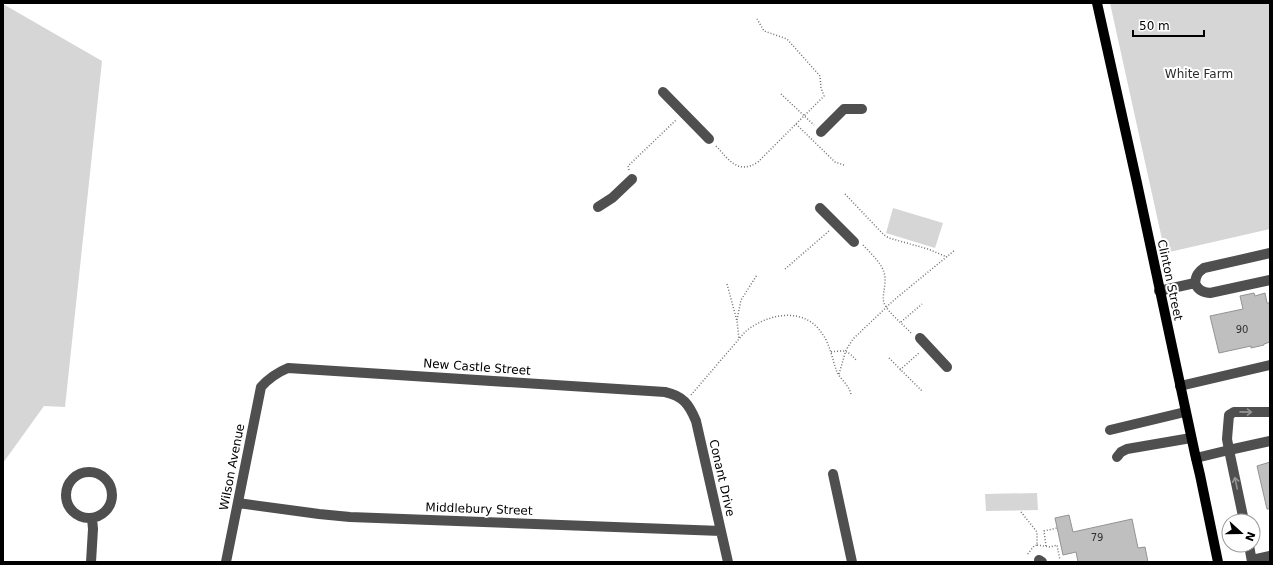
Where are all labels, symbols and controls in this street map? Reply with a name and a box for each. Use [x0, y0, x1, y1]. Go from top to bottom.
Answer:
scale bar [1133, 12, 1204, 38]
text: 50 m [1139, 19, 1170, 33]
park label: White Farm [1165, 67, 1233, 81]
street label: Clinton Street [1155, 238, 1185, 322]
house number: 90 [1236, 324, 1248, 335]
street label: New Castle Street [423, 356, 531, 378]
one-way arrow [1239, 408, 1252, 416]
street label: Wilson Avenue [217, 423, 247, 511]
street label: Conant Drive [706, 438, 738, 518]
one-way arrow [1231, 477, 1239, 490]
street label: Middlebury Street [425, 500, 533, 518]
north arrow [1221, 513, 1261, 553]
text: N [1242, 530, 1258, 543]
house number: 79 [1091, 532, 1103, 543]

